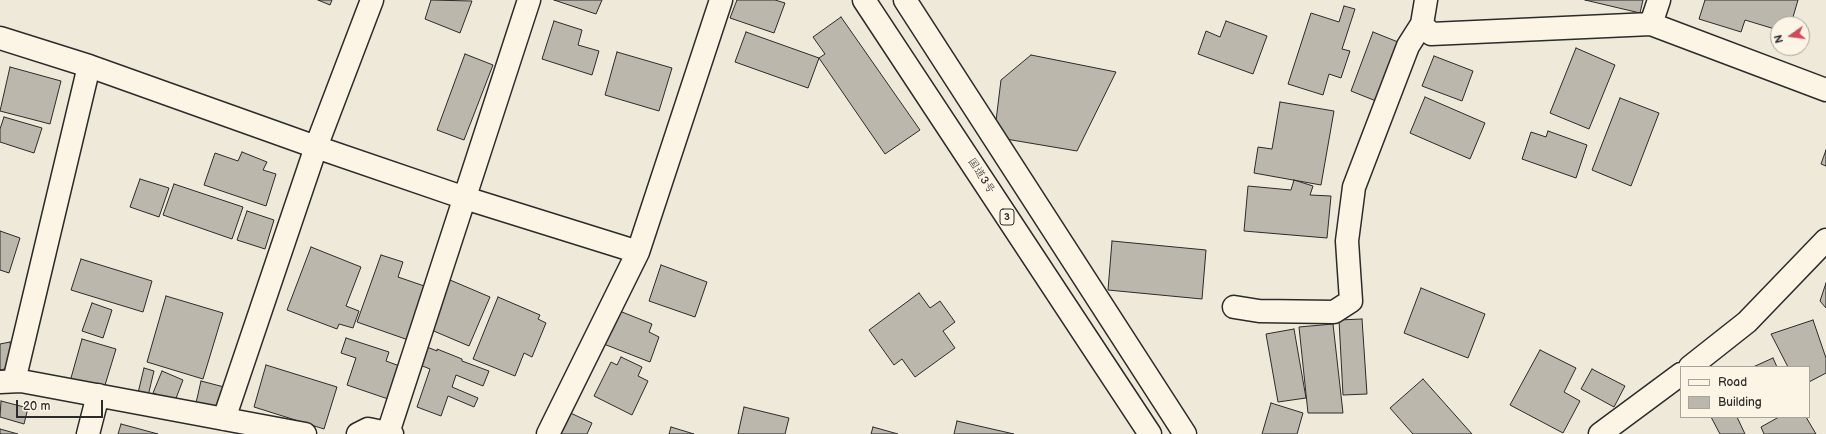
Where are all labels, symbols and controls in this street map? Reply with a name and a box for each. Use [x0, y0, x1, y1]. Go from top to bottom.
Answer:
north arrow [1770, 16, 1810, 56]
text: N [1772, 33, 1786, 44]
street label: 国道3号 [965, 156, 997, 196]
road number: 3 [1000, 209, 1014, 225]
legend [1680, 366, 1810, 418]
text: Road [1718, 375, 1747, 390]
scale bar [18, 392, 105, 418]
text: Building [1718, 395, 1762, 410]
text: 20 m [23, 399, 50, 414]

